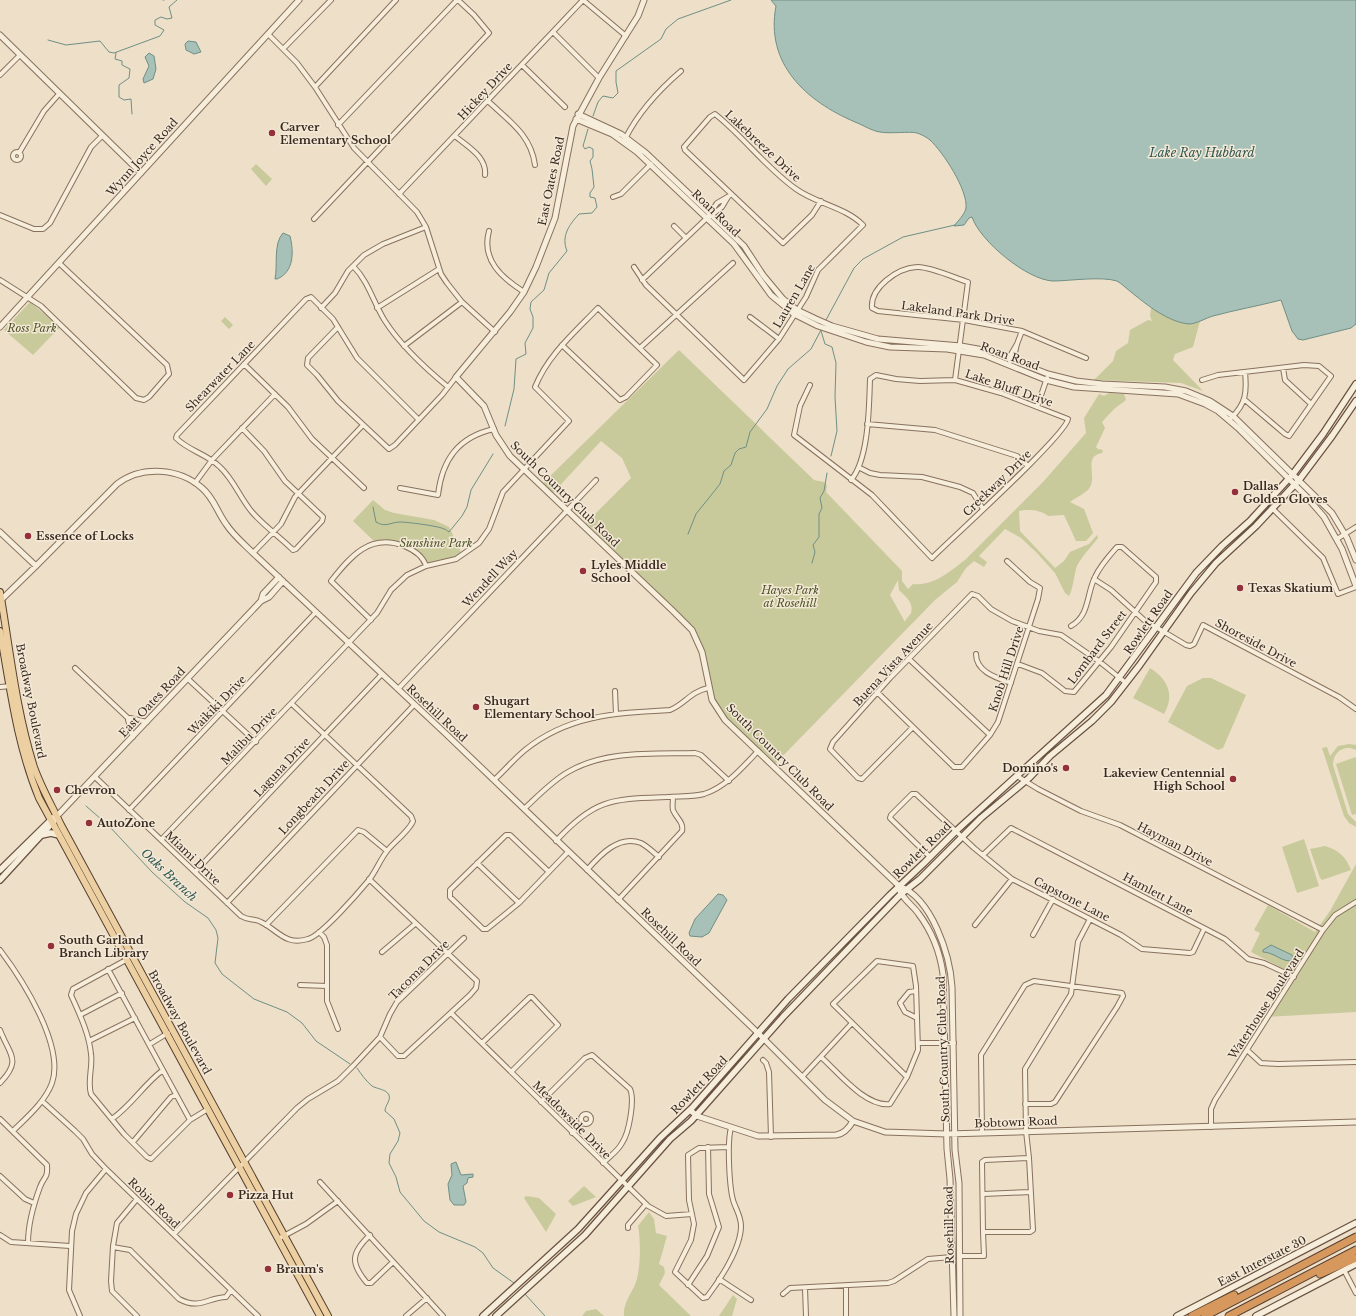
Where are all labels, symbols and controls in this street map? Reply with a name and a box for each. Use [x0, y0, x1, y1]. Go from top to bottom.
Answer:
street label: Hickey Drive [455, 59, 515, 123]
street label: Lakebreeze Drive [722, 107, 804, 185]
street label: Wynn Joyce Road [103, 115, 181, 200]
place label: Carver Elementary School [280, 120, 391, 147]
marker: Carver Elementary School [267, 128, 277, 138]
street label: East Oates Road [535, 135, 567, 227]
water label: Lake Ray Hubbard [1148, 145, 1255, 160]
street label: Roan Road [689, 186, 744, 240]
street label: Lauren Lane [770, 261, 818, 331]
street label: Lakeland Park Drive [900, 298, 1016, 328]
park label: Ross Park [6, 321, 57, 335]
street label: Shearwater Lane [182, 337, 258, 415]
street label: Roan Road [979, 339, 1042, 373]
street label: Lake Bluff Drive [963, 366, 1055, 410]
street label: South Country Club Road [508, 438, 623, 550]
street label: Creekway Drive [960, 447, 1034, 519]
place label: Dallas Golden Gloves [1243, 479, 1328, 506]
marker: Dallas Golden Gloves [1230, 487, 1240, 497]
place label: Essence of Locks [36, 529, 134, 543]
marker: Essence of Locks [23, 531, 33, 541]
park label: Sunshine Park [399, 536, 473, 550]
street label: Wendell Way [459, 546, 521, 611]
place label: Lyles Middle School [591, 558, 667, 585]
marker: Lyles Middle School [578, 566, 588, 576]
place label: Texas Skatium [1248, 581, 1333, 595]
park label: Hayes Park at Rosehill [760, 583, 819, 610]
marker: Texas Skatium [1235, 583, 1245, 593]
street label: Rowlett Road [1121, 587, 1176, 657]
street label: Lombard Street [1065, 607, 1130, 687]
street label: Shoreside Drive [1213, 616, 1299, 670]
street label: Buena Vista Avenue [850, 619, 936, 709]
street label: Knob Hill Drive [986, 624, 1026, 714]
street label: Broadway Boulevard [13, 642, 49, 760]
street label: East Oates Road [116, 664, 188, 740]
street label: Waikiki Drive [184, 672, 249, 738]
street label: Rosehill Road [404, 681, 471, 745]
place label: Shugart Elementary School [484, 694, 595, 721]
street label: South Country Club Road [723, 700, 837, 814]
marker: Shugart Elementary School [471, 702, 481, 712]
street label: Malibu Drive [218, 704, 280, 768]
street label: Laguna Drive [251, 734, 313, 800]
street label: Longbeach Drive [276, 757, 352, 837]
place label: Domino's [1002, 761, 1058, 775]
marker: Domino's [1061, 763, 1071, 773]
place label: Lakeview Centennial High School [1103, 766, 1225, 793]
marker: Lakeview Centennial High School [1228, 774, 1238, 784]
place label: Chevron [65, 783, 116, 797]
marker: Chevron [52, 785, 62, 795]
place label: AutoZone [96, 816, 156, 830]
marker: AutoZone [84, 818, 94, 828]
street label: Rowlett Road [890, 818, 954, 881]
street label: Hayman Drive [1135, 819, 1215, 869]
street label: Miami Drive [162, 828, 224, 888]
water label: Oaks Branch [138, 845, 201, 904]
street label: Hamlett Lane [1121, 870, 1195, 918]
street label: Capstone Lane [1032, 874, 1112, 924]
street label: Rosehill Road [638, 905, 704, 970]
place label: South Garland Branch Library [59, 933, 149, 960]
street label: Tacoma Drive [386, 937, 452, 1003]
marker: South Garland Branch Library [46, 941, 56, 951]
street label: Waterhouse Boulevard [1225, 946, 1307, 1062]
street label: Broadway Boulevard [145, 967, 215, 1077]
street label: South Country Club Road [933, 975, 953, 1122]
street label: Rowlett Road [668, 1053, 731, 1117]
street label: Meadowside Drive [530, 1078, 614, 1162]
street label: Bobtown Road [974, 1114, 1058, 1130]
street label: Robin Road [125, 1175, 183, 1232]
street label: Rosehill Road [941, 1185, 957, 1264]
place label: Pizza Hut [238, 1188, 295, 1202]
marker: Pizza Hut [225, 1190, 235, 1200]
street label: East Interstate 30 [1215, 1233, 1309, 1289]
place label: Braum's [276, 1262, 324, 1276]
marker: Braum's [263, 1264, 273, 1274]

